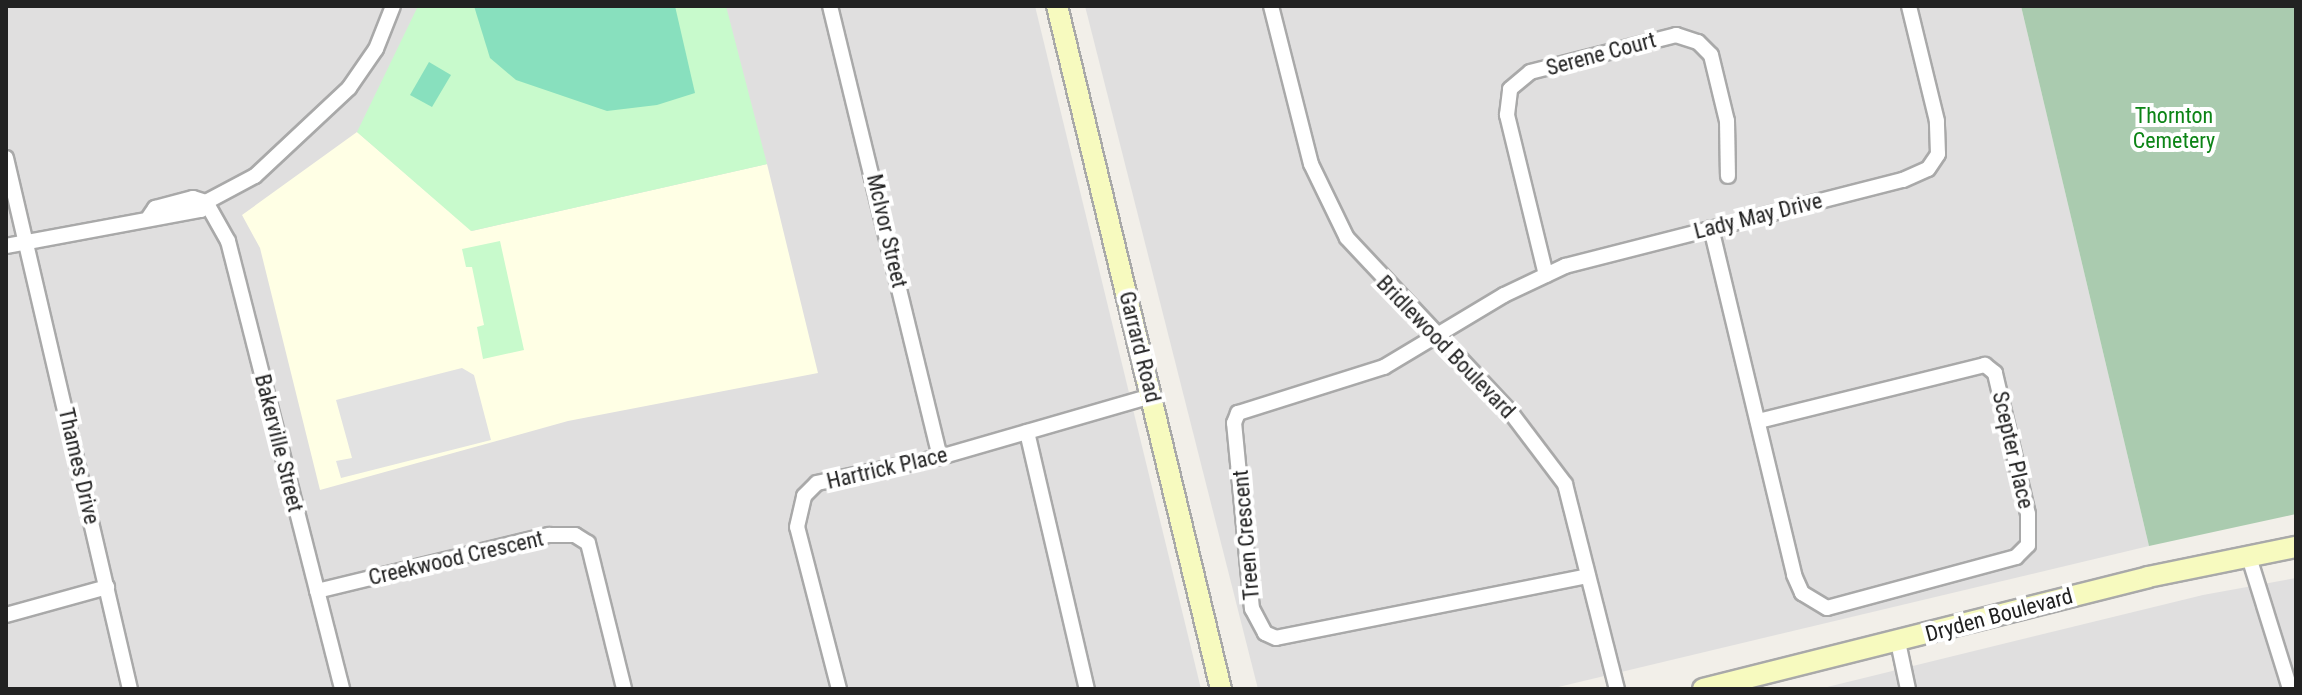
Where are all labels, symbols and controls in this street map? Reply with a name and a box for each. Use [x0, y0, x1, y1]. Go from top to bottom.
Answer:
street label: Serene Court [1543, 27, 1659, 81]
park label: Thornton Cemetery [2133, 102, 2215, 154]
street label: McIvor Street [861, 172, 913, 290]
street label: Lady May Drive [1691, 187, 1825, 245]
street label: Bridlewood Boulevard [1371, 270, 1521, 424]
street label: Garrard Road [1113, 289, 1167, 405]
street label: Bakerville Street [249, 371, 309, 515]
street label: Scepter Place [1987, 389, 2039, 511]
street label: Thames Drive [53, 405, 105, 527]
street label: Hartrick Place [824, 441, 950, 495]
street label: Treen Crescent [1227, 469, 1265, 601]
street label: Creekwood Crescent [366, 525, 546, 591]
street label: Dryden Boulevard [1922, 583, 2076, 647]

